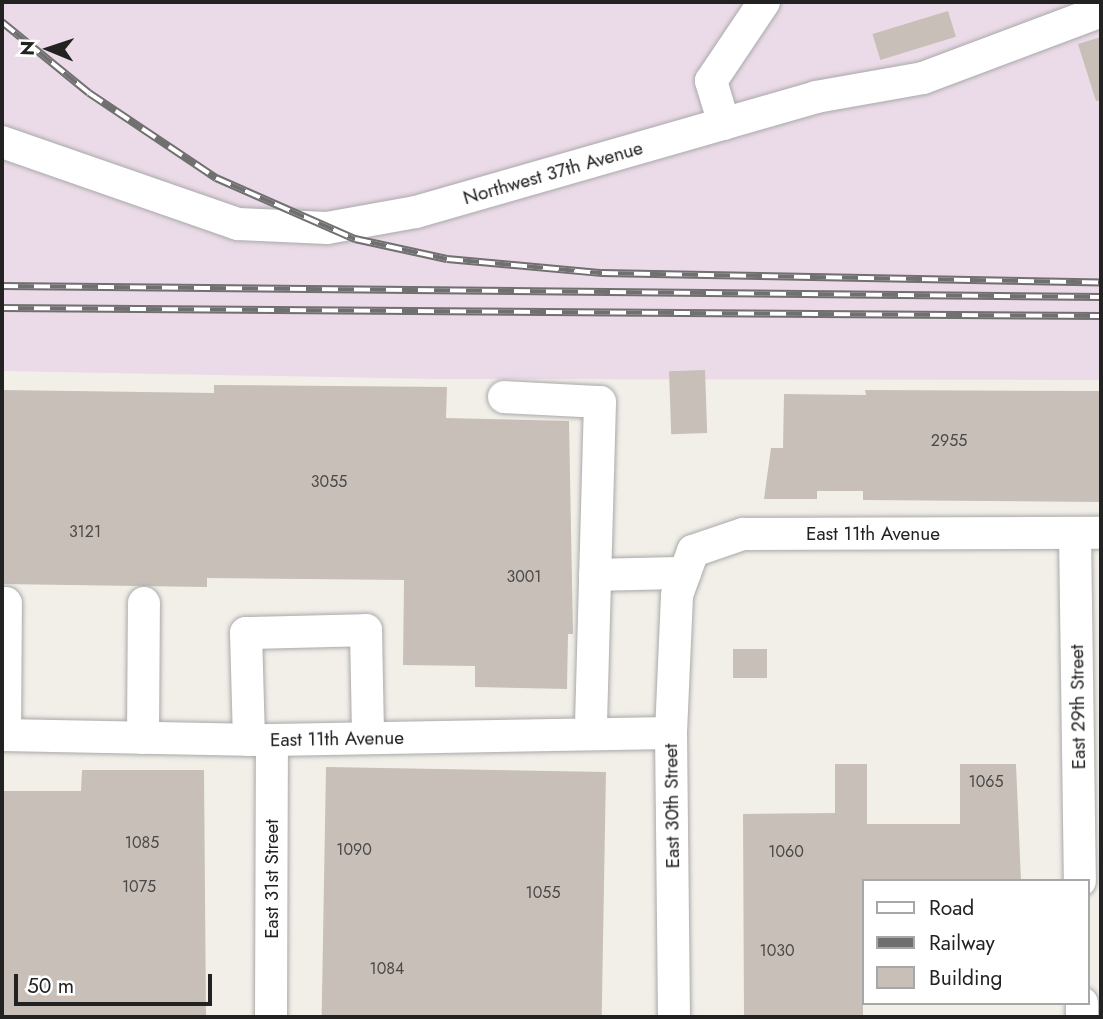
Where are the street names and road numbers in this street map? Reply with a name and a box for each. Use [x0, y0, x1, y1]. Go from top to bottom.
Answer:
street label: Northwest 37th Avenue [461, 136, 645, 210]
street label: East 11th Avenue [806, 523, 940, 545]
street label: East 29th Street [1066, 644, 1090, 770]
street label: East 11th Avenue [270, 726, 404, 752]
street label: East 30th Street [660, 743, 684, 869]
street label: East 31st Street [261, 819, 283, 939]

